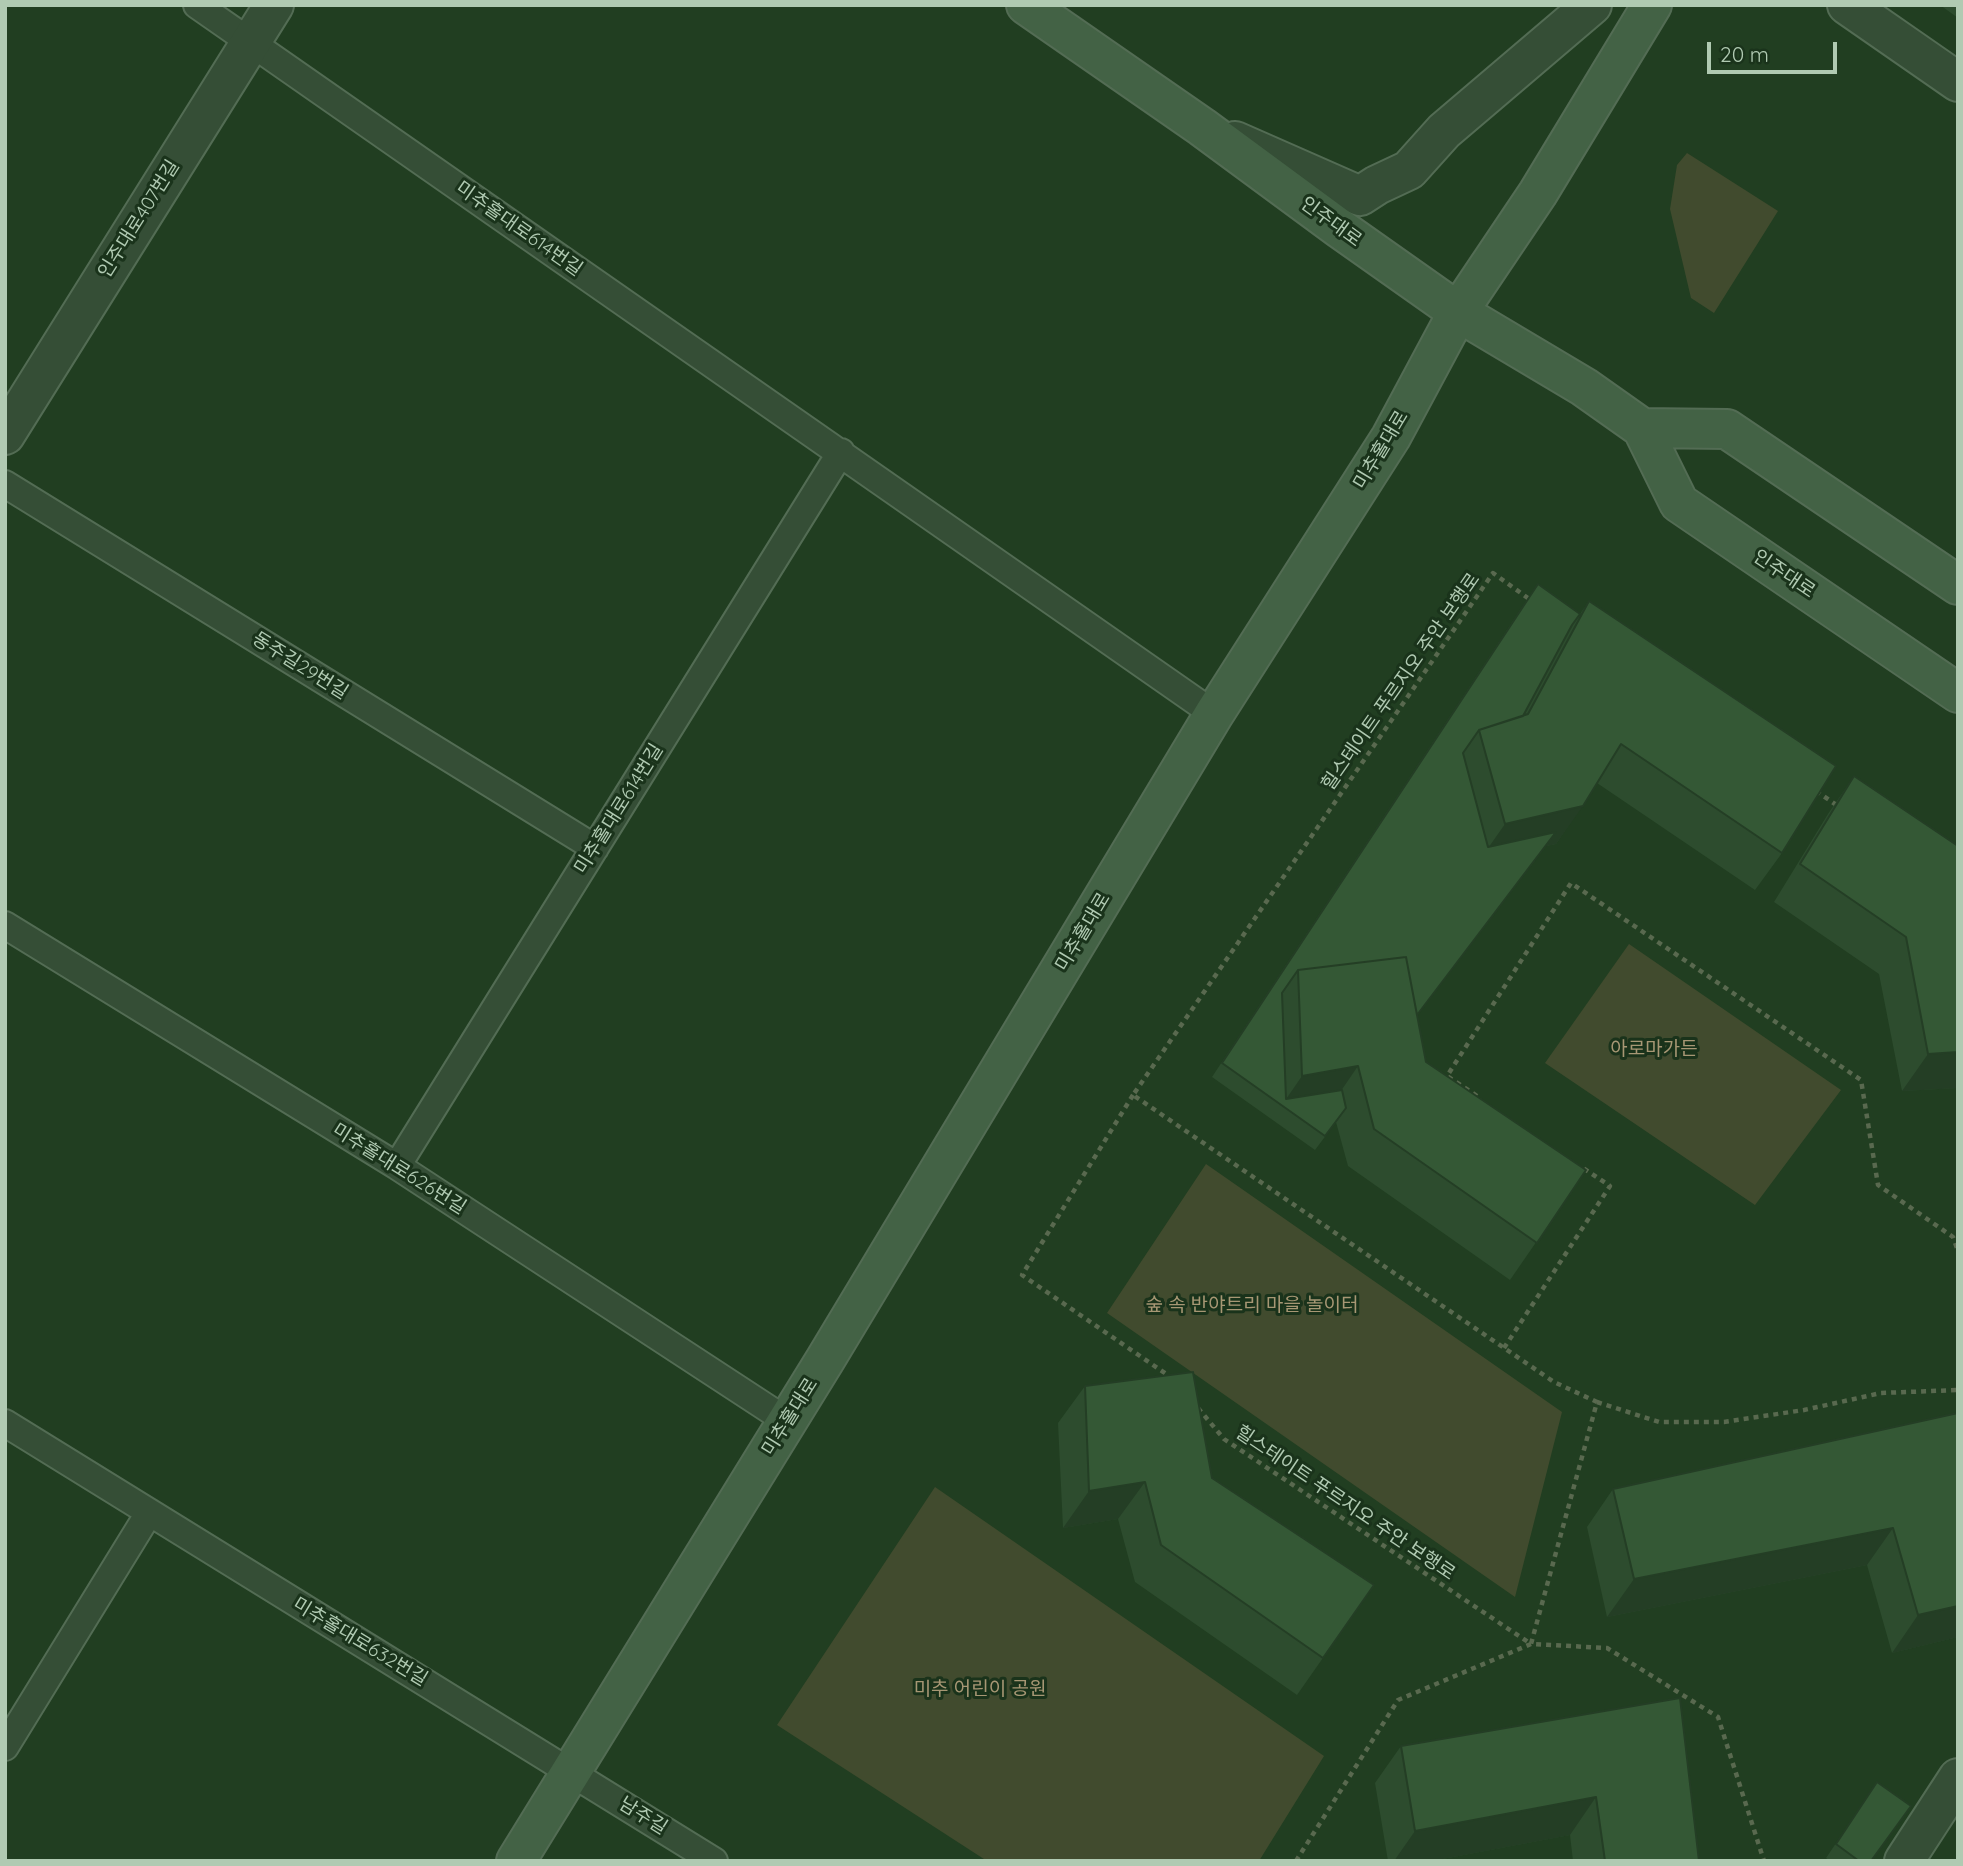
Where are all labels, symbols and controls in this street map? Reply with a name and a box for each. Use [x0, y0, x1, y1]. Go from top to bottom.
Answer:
scale bar [1711, 28, 1840, 72]
text: 20 m [1720, 41, 1769, 67]
street label: 인주대로407번길 [94, 156, 184, 282]
street label: 미추홀대로614번길 [451, 177, 587, 281]
street label: 인주대로 [1296, 192, 1366, 252]
street label: 미추홀대로 [1349, 407, 1413, 493]
street label: 인주대로 [1749, 545, 1819, 603]
street label: 힐스테이트 푸르지오 주안 보행로 [1317, 569, 1485, 795]
street label: 동주길29번길 [248, 628, 352, 704]
street label: 미추홀대로614번길 [570, 740, 668, 878]
street label: 미추홀대로 [1051, 889, 1115, 975]
park label: 아로마가든 [1610, 1038, 1698, 1060]
street label: 미추홀대로626번길 [328, 1119, 470, 1219]
park label: 숲 속 반야트리 마을 놀이터 [1145, 1294, 1359, 1316]
street label: 미추홀대로 [757, 1374, 823, 1460]
street label: 힐스테이트 푸르지오 주안 보행로 [1231, 1421, 1459, 1585]
street label: 미추홀대로632번길 [289, 1593, 431, 1691]
park label: 미추 어린이 공원 [914, 1678, 1046, 1700]
street label: 남주길 [615, 1792, 671, 1840]

